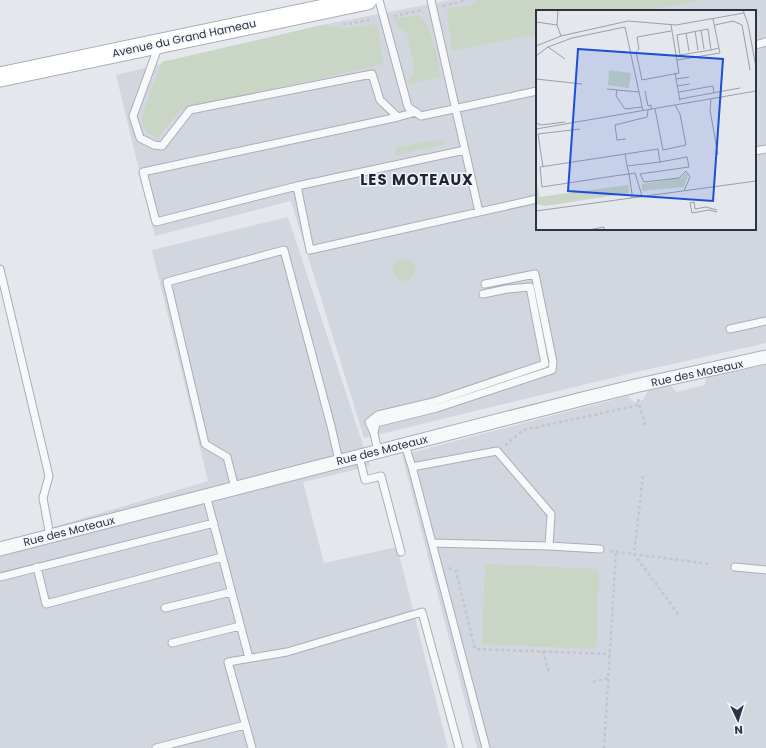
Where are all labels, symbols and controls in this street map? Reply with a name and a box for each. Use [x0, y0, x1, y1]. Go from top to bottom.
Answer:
inset map [536, 10, 756, 230]
street label: Avenue du Grand Hameau [111, 15, 257, 61]
district label: LES MOTEAUX [360, 169, 474, 190]
street label: Rue des Moteaux [650, 355, 745, 391]
street label: Rue des Moteaux [335, 431, 430, 469]
street label: Rue des Moteaux [22, 512, 117, 550]
north arrow [718, 700, 758, 740]
text: N [734, 722, 743, 738]

